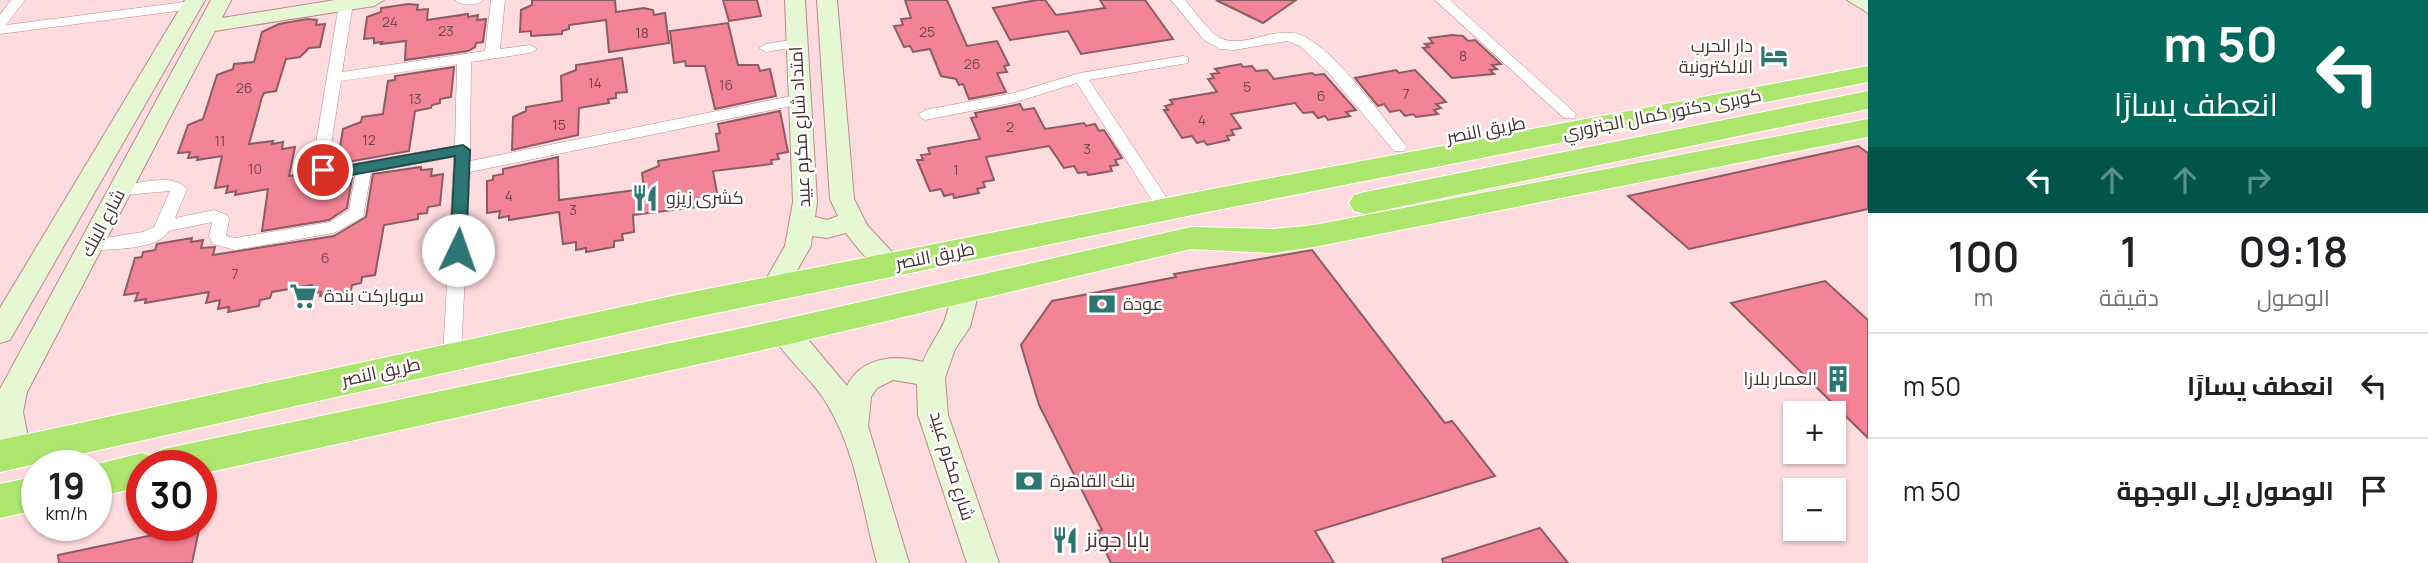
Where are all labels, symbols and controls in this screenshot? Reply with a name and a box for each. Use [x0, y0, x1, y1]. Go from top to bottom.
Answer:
text: 50 m [2163, 10, 2278, 77]
house number: 24 [382, 12, 398, 31]
house number: 23 [438, 21, 454, 40]
house number: 25 [919, 22, 935, 41]
house number: 18 [635, 23, 649, 42]
icon: left [2302, 28, 2393, 119]
place label: دار الحرب الالكترونية [1679, 33, 1753, 78]
hotel icon: دار الحرب الالكترونية [1759, 41, 1789, 71]
street label: امتداد شارع مكرم عبيد [783, 46, 816, 208]
house number: 8 [1459, 46, 1467, 65]
house number: 26 [964, 54, 980, 73]
house number: 14 [588, 73, 602, 92]
house number: 16 [719, 75, 733, 94]
house number: 5 [1243, 77, 1251, 96]
house number: 26 [236, 78, 252, 97]
street label: كوبرى دكتور كمال الجنزوري [1560, 82, 1764, 147]
text: انعطف يسارًا [2114, 82, 2278, 126]
house number: 7 [1402, 84, 1410, 103]
house number: 6 [1317, 86, 1325, 105]
house number: 13 [408, 89, 422, 108]
house number: 4 [1198, 110, 1206, 129]
street label: طريق النصر [1443, 110, 1528, 150]
house number: 15 [552, 115, 566, 134]
house number: 2 [1006, 117, 1014, 136]
house number: 12 [362, 130, 376, 149]
house number: 11 [215, 131, 225, 150]
house number: 3 [1083, 139, 1091, 158]
pin [293, 140, 353, 200]
icon: arrive [304, 151, 342, 189]
house number: 10 [248, 159, 262, 178]
house number: 1 [953, 160, 959, 179]
icon: left [2020, 161, 2058, 199]
icon: ahead [2093, 161, 2131, 199]
icon: ahead [2166, 161, 2204, 199]
icon: right [2239, 161, 2277, 199]
restaurant icon: كشرى زيزو [630, 183, 660, 213]
street label: شارع البنك [74, 184, 131, 261]
place label: كشرى زيزو [666, 185, 744, 209]
house number: 4 [505, 186, 513, 205]
house number: 3 [569, 200, 577, 219]
position arrow [421, 213, 495, 287]
text: 1 [2120, 222, 2138, 280]
text: 09:18 [2239, 222, 2348, 280]
text: 100 [1948, 227, 2019, 285]
street label: طريق النصر [892, 236, 977, 276]
house number: 6 [321, 248, 329, 267]
house number: 7 [231, 264, 239, 283]
supermarket icon: سوباركت بندة [288, 281, 318, 311]
text: m [1974, 281, 1993, 313]
text: دقيقة [2099, 281, 2159, 313]
text: الوصول [2257, 281, 2330, 313]
place label: سوباركت بندة [324, 283, 424, 307]
bank icon: عودة [1087, 289, 1117, 319]
place label: عودة [1123, 291, 1163, 315]
street label: طريق النصر [338, 351, 423, 392]
building icon: العمار بلازا [1823, 364, 1853, 394]
place label: العمار بلازا [1744, 366, 1817, 390]
text: انعطف يسارًا [2187, 367, 2334, 403]
icon: left [2355, 367, 2393, 405]
text: 50 m [1903, 368, 1961, 404]
map controls [1783, 401, 1846, 541]
button: + [1783, 401, 1846, 464]
street label: شارع مكرم عبيد [924, 408, 981, 524]
speed limit sign: 30 [126, 450, 217, 541]
text: 19 [48, 462, 85, 510]
bank icon: بنك القاهرة [1014, 466, 1044, 496]
place label: بنك القاهرة [1050, 468, 1135, 492]
text: الوصول إلى الوجهة [2116, 472, 2334, 508]
icon: arrive [2355, 472, 2393, 510]
text: 50 m [1903, 473, 1961, 509]
button: − [1783, 478, 1846, 541]
text: km/h [46, 501, 87, 525]
restaurant icon: بابا جونز [1050, 525, 1080, 555]
place label: بابا جونز [1085, 525, 1150, 553]

